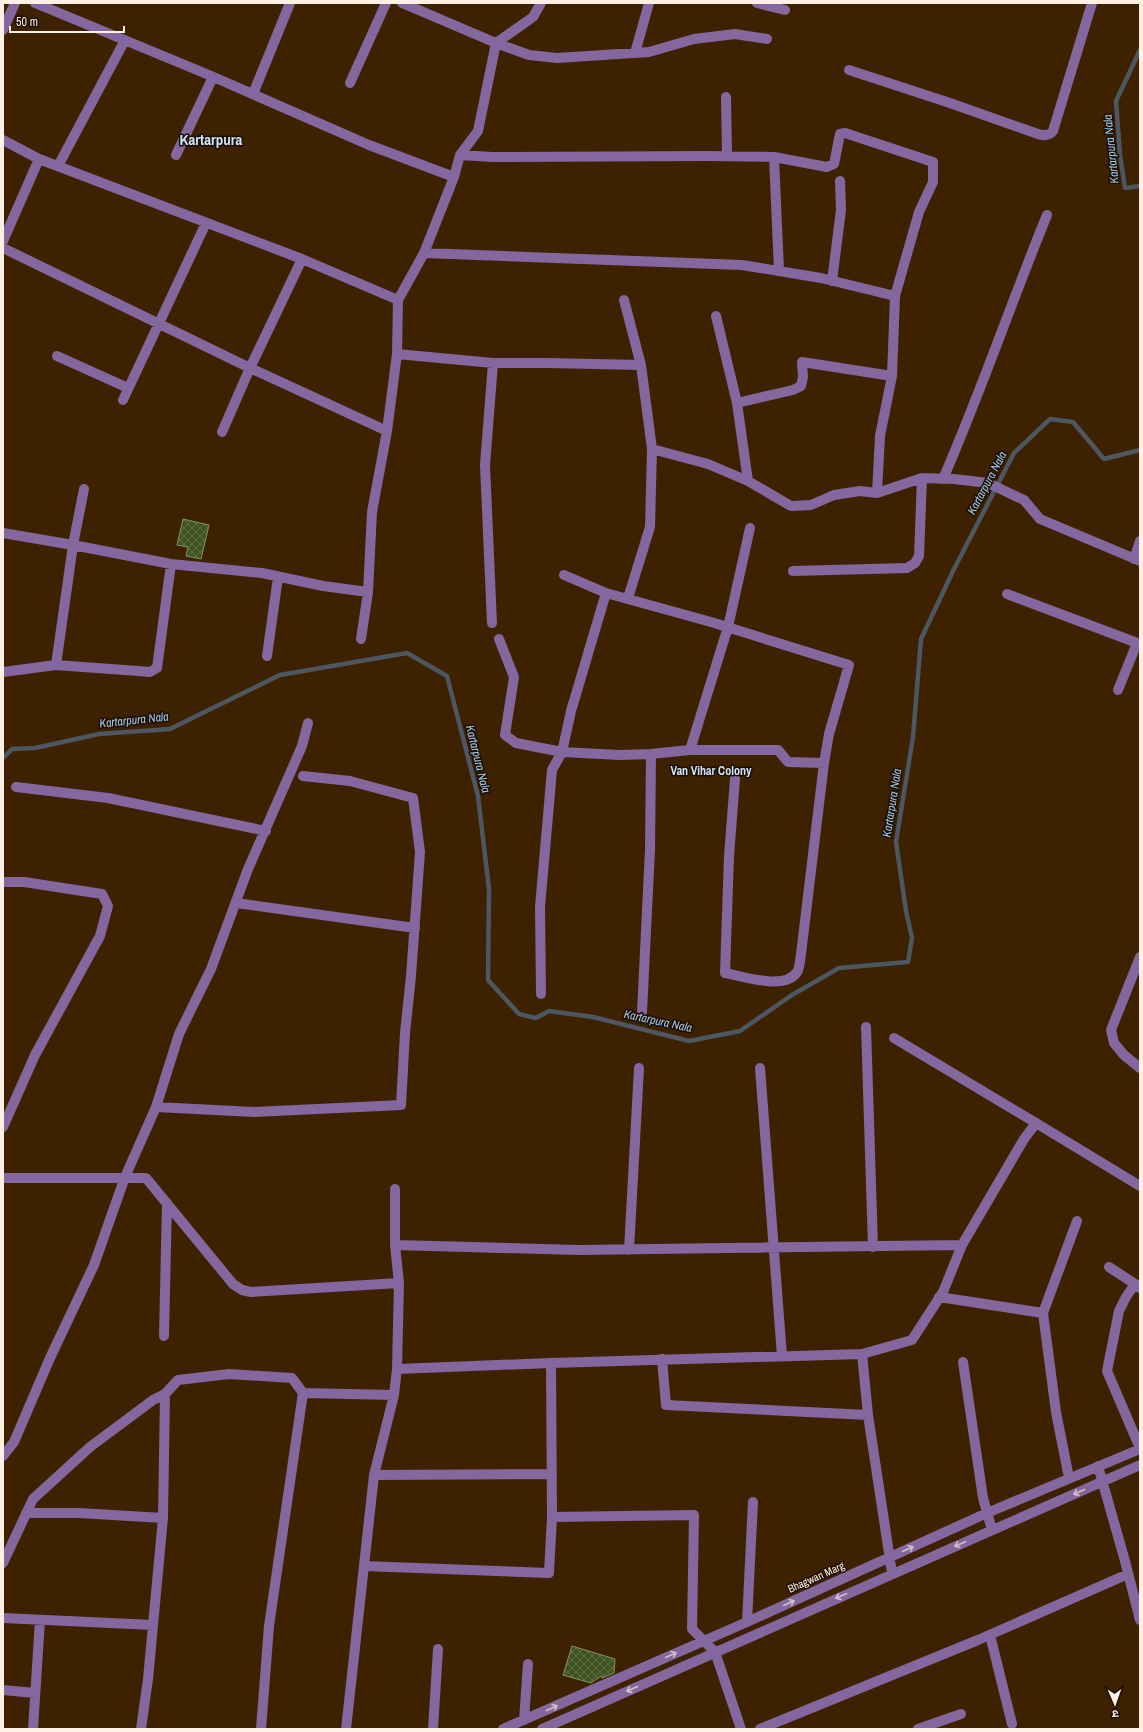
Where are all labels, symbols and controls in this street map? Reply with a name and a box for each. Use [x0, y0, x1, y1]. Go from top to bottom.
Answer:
scale bar [10, 8, 124, 34]
text: 50 m [16, 14, 38, 30]
water label: Kartarpura Nala [1099, 113, 1123, 184]
district label: Kartarpura [180, 129, 243, 150]
water label: Kartarpura Nala [964, 448, 1011, 517]
water label: Kartarpura Nala [99, 708, 170, 732]
water label: Kartarpura Nala [462, 723, 494, 795]
district label: Van Vihar Colony [671, 763, 752, 779]
water label: Kartarpura Nala [879, 767, 905, 839]
water label: Kartarpura Nala [622, 1006, 694, 1036]
one-way arrow [1073, 1489, 1085, 1496]
one-way arrow [954, 1541, 966, 1549]
one-way arrow [902, 1545, 914, 1553]
street label: Bhagwan Marg [785, 1558, 847, 1596]
one-way arrow [835, 1593, 847, 1600]
one-way arrow [783, 1599, 795, 1606]
one-way arrow [664, 1651, 676, 1659]
north arrow [1095, 1684, 1135, 1724]
one-way arrow [627, 1686, 639, 1693]
one-way arrow [545, 1704, 557, 1711]
text: उ [1111, 1707, 1119, 1721]

